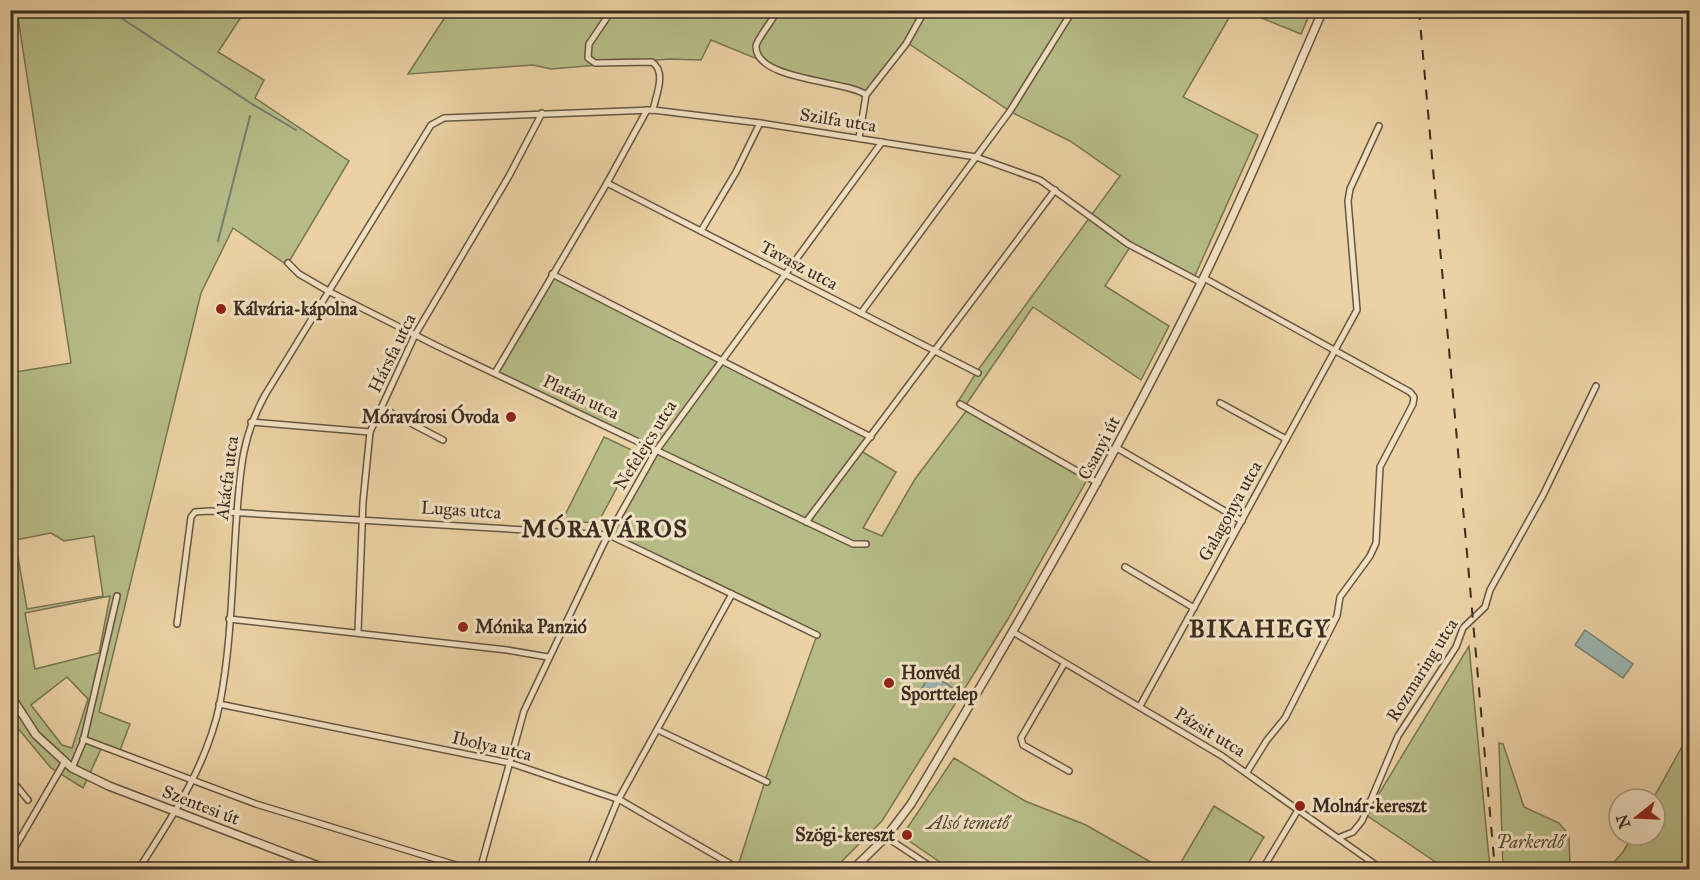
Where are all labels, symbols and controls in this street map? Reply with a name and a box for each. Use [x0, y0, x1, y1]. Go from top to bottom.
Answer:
street label: Szilfa utca [798, 103, 878, 137]
street label: Tavasz utca [756, 235, 842, 295]
place label: Kálvária-kápolna [233, 298, 358, 321]
marker: Kálvária-kápolna [214, 302, 228, 316]
street label: Hársfa utca [363, 310, 421, 396]
street label: Platán utca [539, 370, 623, 424]
street label: Nefelejcs utca [609, 396, 681, 494]
place label: Móravárosi Óvoda [362, 403, 499, 428]
marker: Móravárosi Óvoda [504, 410, 518, 424]
street label: Csanyi út [1073, 412, 1125, 484]
street label: Akácfa utca [211, 434, 243, 522]
street label: Galagonya utca [1193, 457, 1268, 565]
street label: Lugas utca [420, 496, 502, 525]
district label: MÓRAVÁROS [521, 513, 689, 544]
district label: BIKAHEGY [1189, 614, 1331, 644]
street label: Rozmaring utca [1382, 614, 1464, 726]
place label: Mónika Panzió [475, 616, 587, 638]
marker: Mónika Panzió [456, 620, 470, 634]
place label: Honvéd Sporttelep [901, 662, 978, 706]
marker: Honvéd Sporttelep [882, 676, 896, 690]
street label: Pázsit utca [1171, 702, 1250, 762]
street label: Ibolya utca [450, 726, 534, 766]
street label: Szentesi út [159, 780, 243, 830]
north arrow [1607, 787, 1667, 847]
place label: Molnár-kereszt [1312, 795, 1428, 817]
marker: Molnár-kereszt [1293, 799, 1307, 813]
park label: Alsó temető [925, 812, 1012, 834]
text: N [1612, 812, 1634, 831]
place label: Szögi-kereszt [795, 824, 896, 847]
marker: Szögi-kereszt [900, 828, 914, 842]
park label: Parkerdő [1496, 831, 1567, 853]

